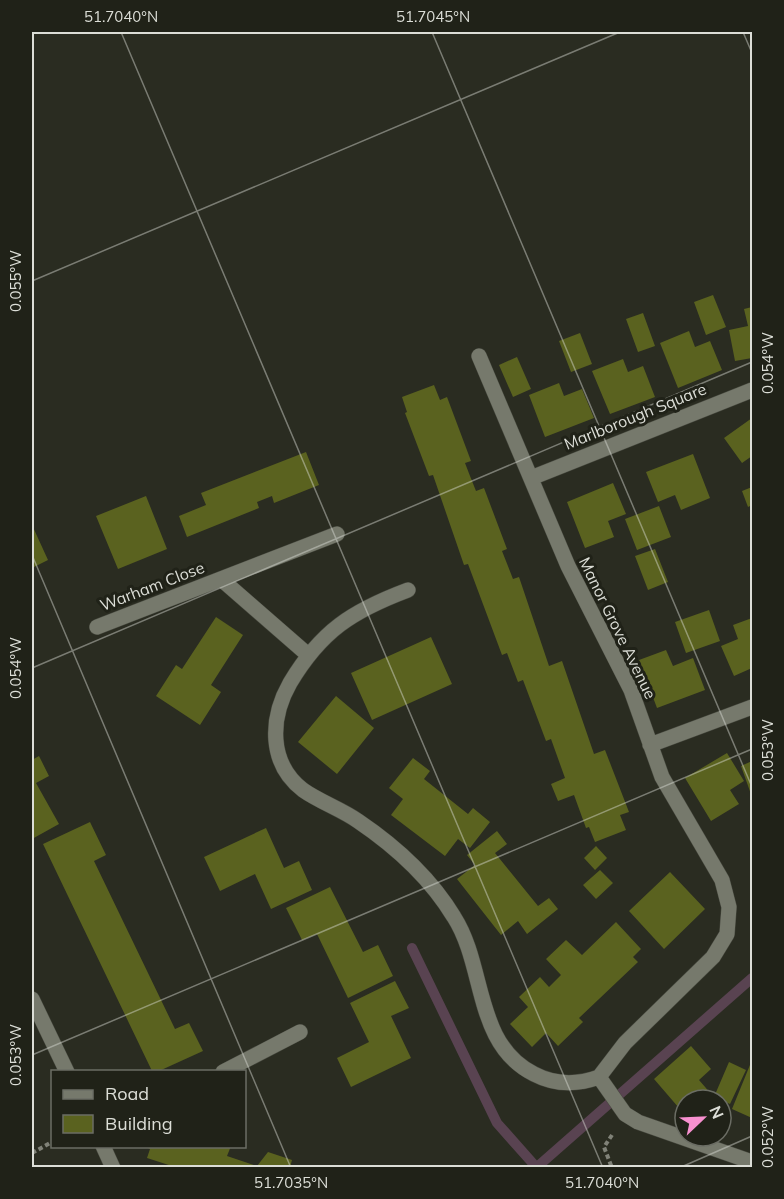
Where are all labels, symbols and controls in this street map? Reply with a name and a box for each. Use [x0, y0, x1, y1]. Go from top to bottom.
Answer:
text: 51.7040°N [84, 7, 158, 26]
text: 51.7045°N [396, 7, 470, 26]
text: 0.055°W [6, 250, 25, 312]
text: 0.054°W [758, 332, 777, 394]
street label: Marlborough Square [561, 378, 709, 454]
street label: Manor Grove Avenue [575, 554, 661, 702]
street label: Warham Close [97, 557, 207, 615]
text: 0.054°W [6, 637, 25, 699]
text: 0.053°W [758, 719, 777, 781]
text: 0.053°W [6, 1024, 25, 1086]
legend [51, 1070, 246, 1148]
text: Road [105, 1082, 149, 1105]
north arrow [673, 1088, 733, 1148]
text: N [705, 1103, 728, 1122]
text: 0.052°W [758, 1106, 777, 1168]
text: Building [105, 1112, 173, 1135]
text: 51.7035°N [254, 1173, 328, 1192]
text: 51.7040°N [565, 1173, 639, 1192]

